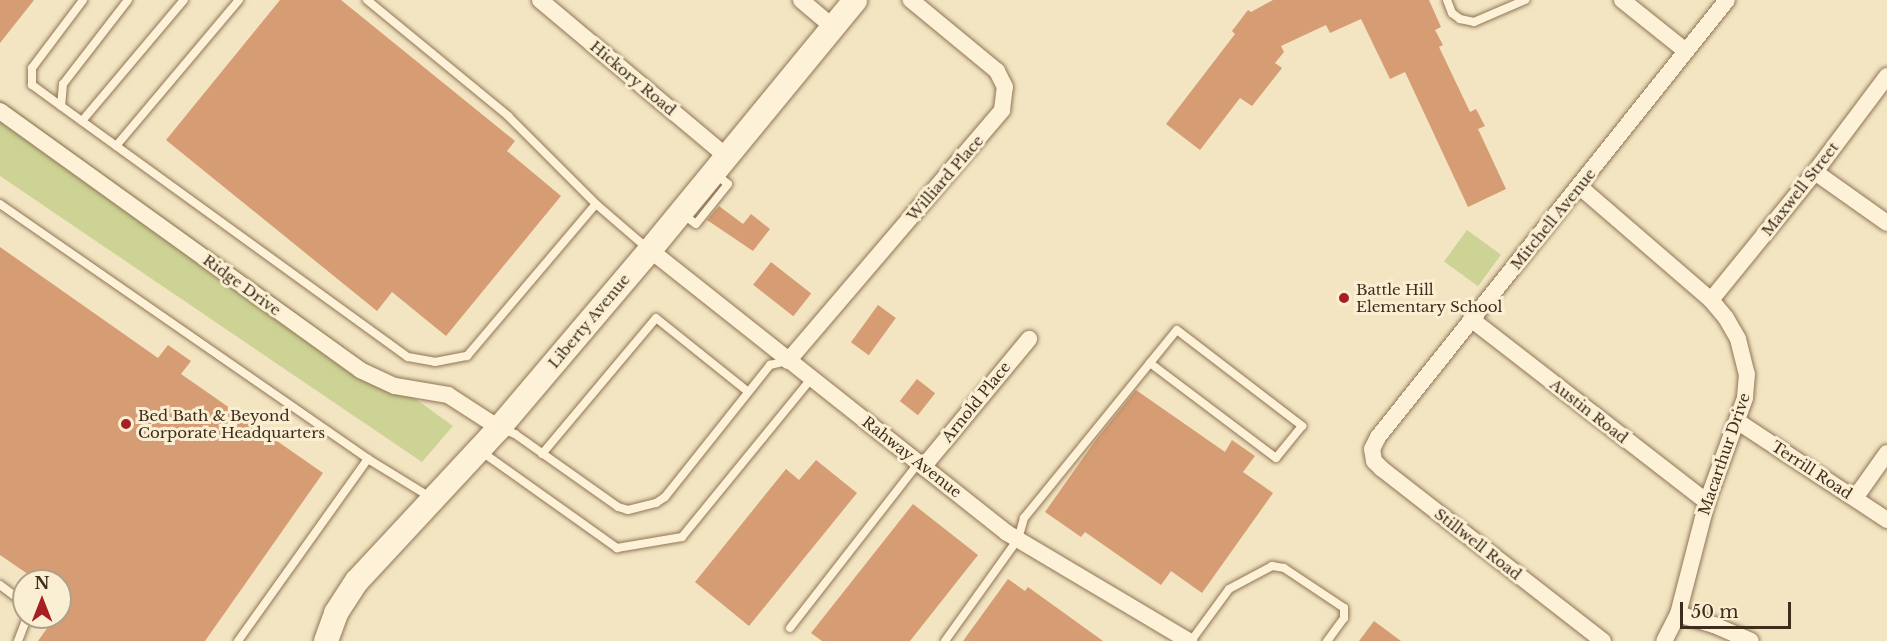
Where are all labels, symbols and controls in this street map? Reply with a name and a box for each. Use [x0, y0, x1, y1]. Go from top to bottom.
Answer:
street label: Hickory Road [586, 37, 680, 119]
street label: Williard Place [903, 132, 987, 224]
street label: Maxwell Street [1758, 139, 1842, 239]
street label: Mitchell Avenue [1507, 165, 1599, 273]
street label: Ridge Drive [200, 251, 284, 319]
street label: Liberty Avenue [544, 270, 634, 372]
place label: Battle Hill Elementary School [1356, 280, 1503, 315]
marker: Battle Hill Elementary School [1337, 291, 1351, 305]
street label: Arnold Place [938, 358, 1014, 446]
street label: Austin Road [1547, 375, 1631, 447]
street label: Macarthur Drive [1695, 390, 1753, 518]
place label: Bed Bath & Beyond Corporate Headquarters [138, 406, 325, 441]
street label: Rahway Avenue [858, 412, 966, 502]
marker: Bed Bath & Beyond Corporate Headquarters [119, 417, 133, 431]
street label: Terrill Road [1768, 437, 1856, 503]
street label: Stillwell Road [1431, 505, 1525, 583]
north arrow [12, 569, 72, 629]
text: N [34, 573, 50, 593]
scale bar [1683, 590, 1794, 628]
text: 50 m [1691, 601, 1739, 623]

